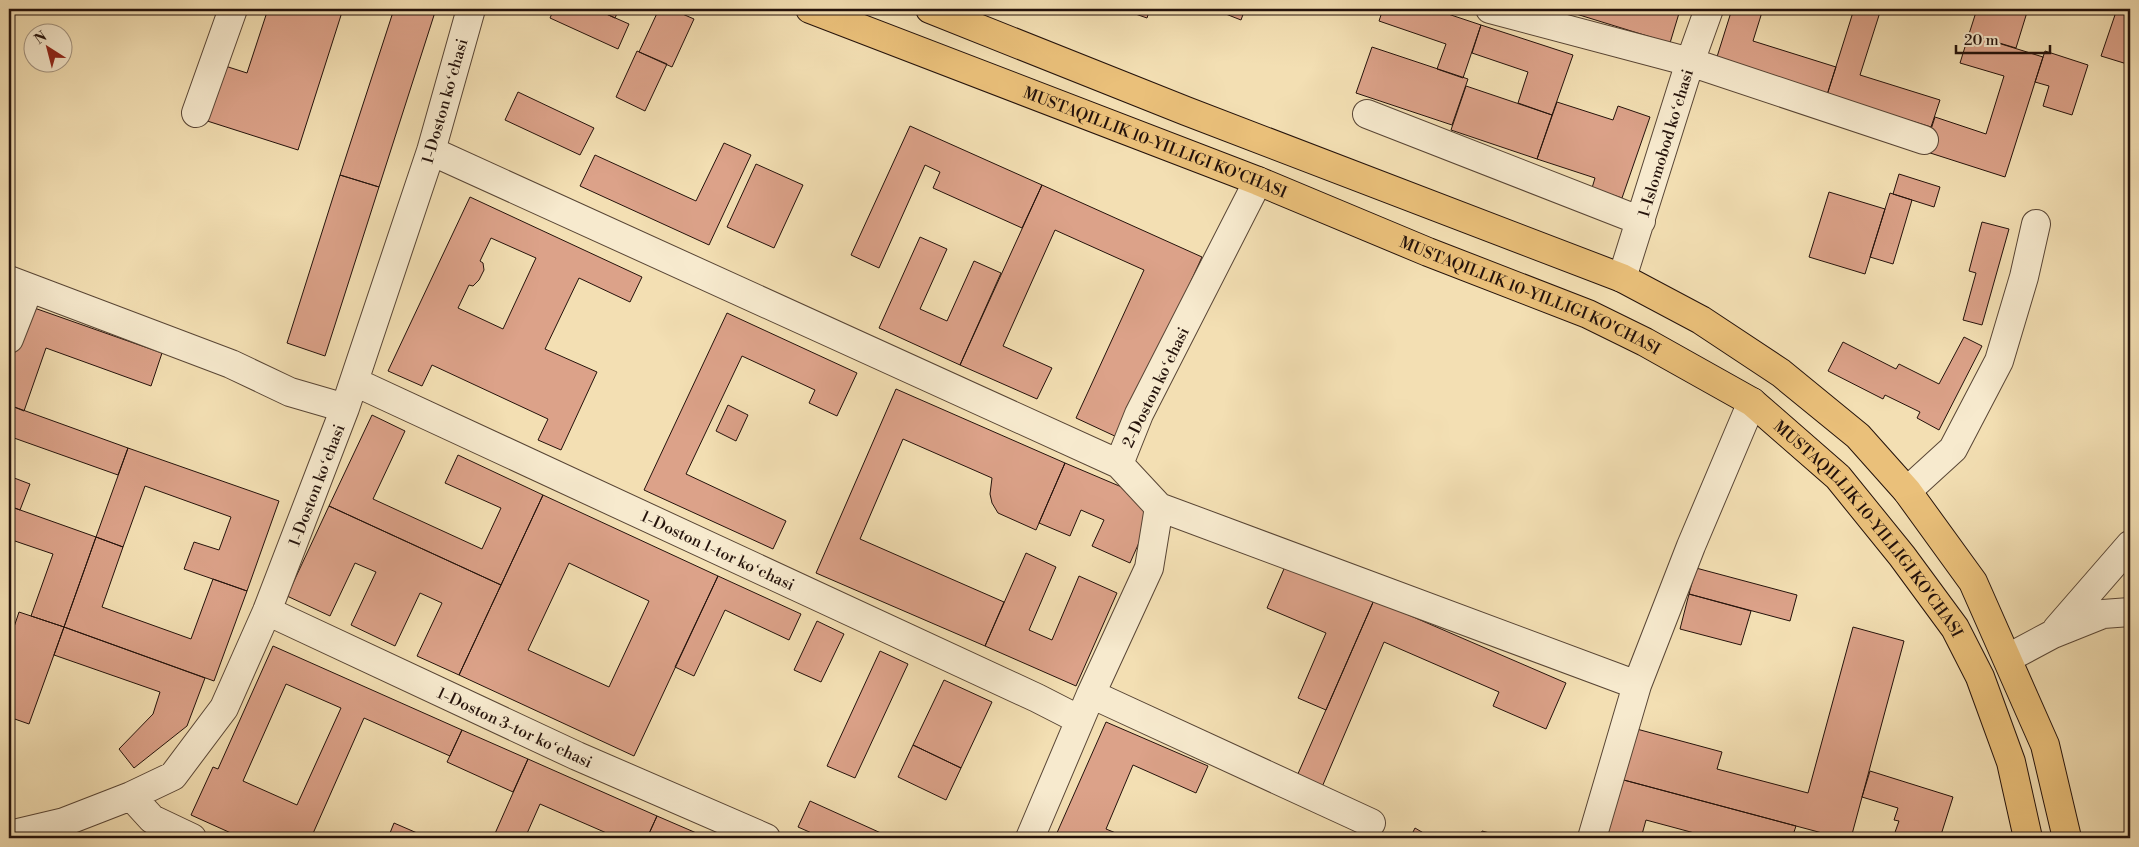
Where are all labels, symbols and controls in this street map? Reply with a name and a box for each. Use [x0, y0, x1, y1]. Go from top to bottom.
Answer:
north arrow [22, 22, 72, 72]
scale bar [1956, 22, 2050, 54]
text: N [31, 28, 51, 49]
text: 20 m [1964, 31, 1999, 50]
street label: 1-Doston koʻchasi [418, 36, 472, 166]
street label: 1-Islomobod koʻchasi [1634, 67, 1698, 220]
street label: MUSTAQILLIK 10-YILLIGI KO'CHASI [1020, 83, 1290, 203]
street label: MUSTAQILLIK 10-YILLIGI KO'CHASI [1396, 232, 1664, 360]
street label: 2-Doston koʻchasi [1118, 324, 1194, 451]
street label: MUSTAQILLIK 10-YILLIGI KO'CHASI [1769, 417, 1967, 641]
street label: 1-Doston koʻchasi [284, 421, 349, 549]
street label: 1-Doston 1-tor koʻchasi [638, 506, 798, 595]
street label: 1-Doston 3-tor koʻchasi [434, 683, 595, 773]

